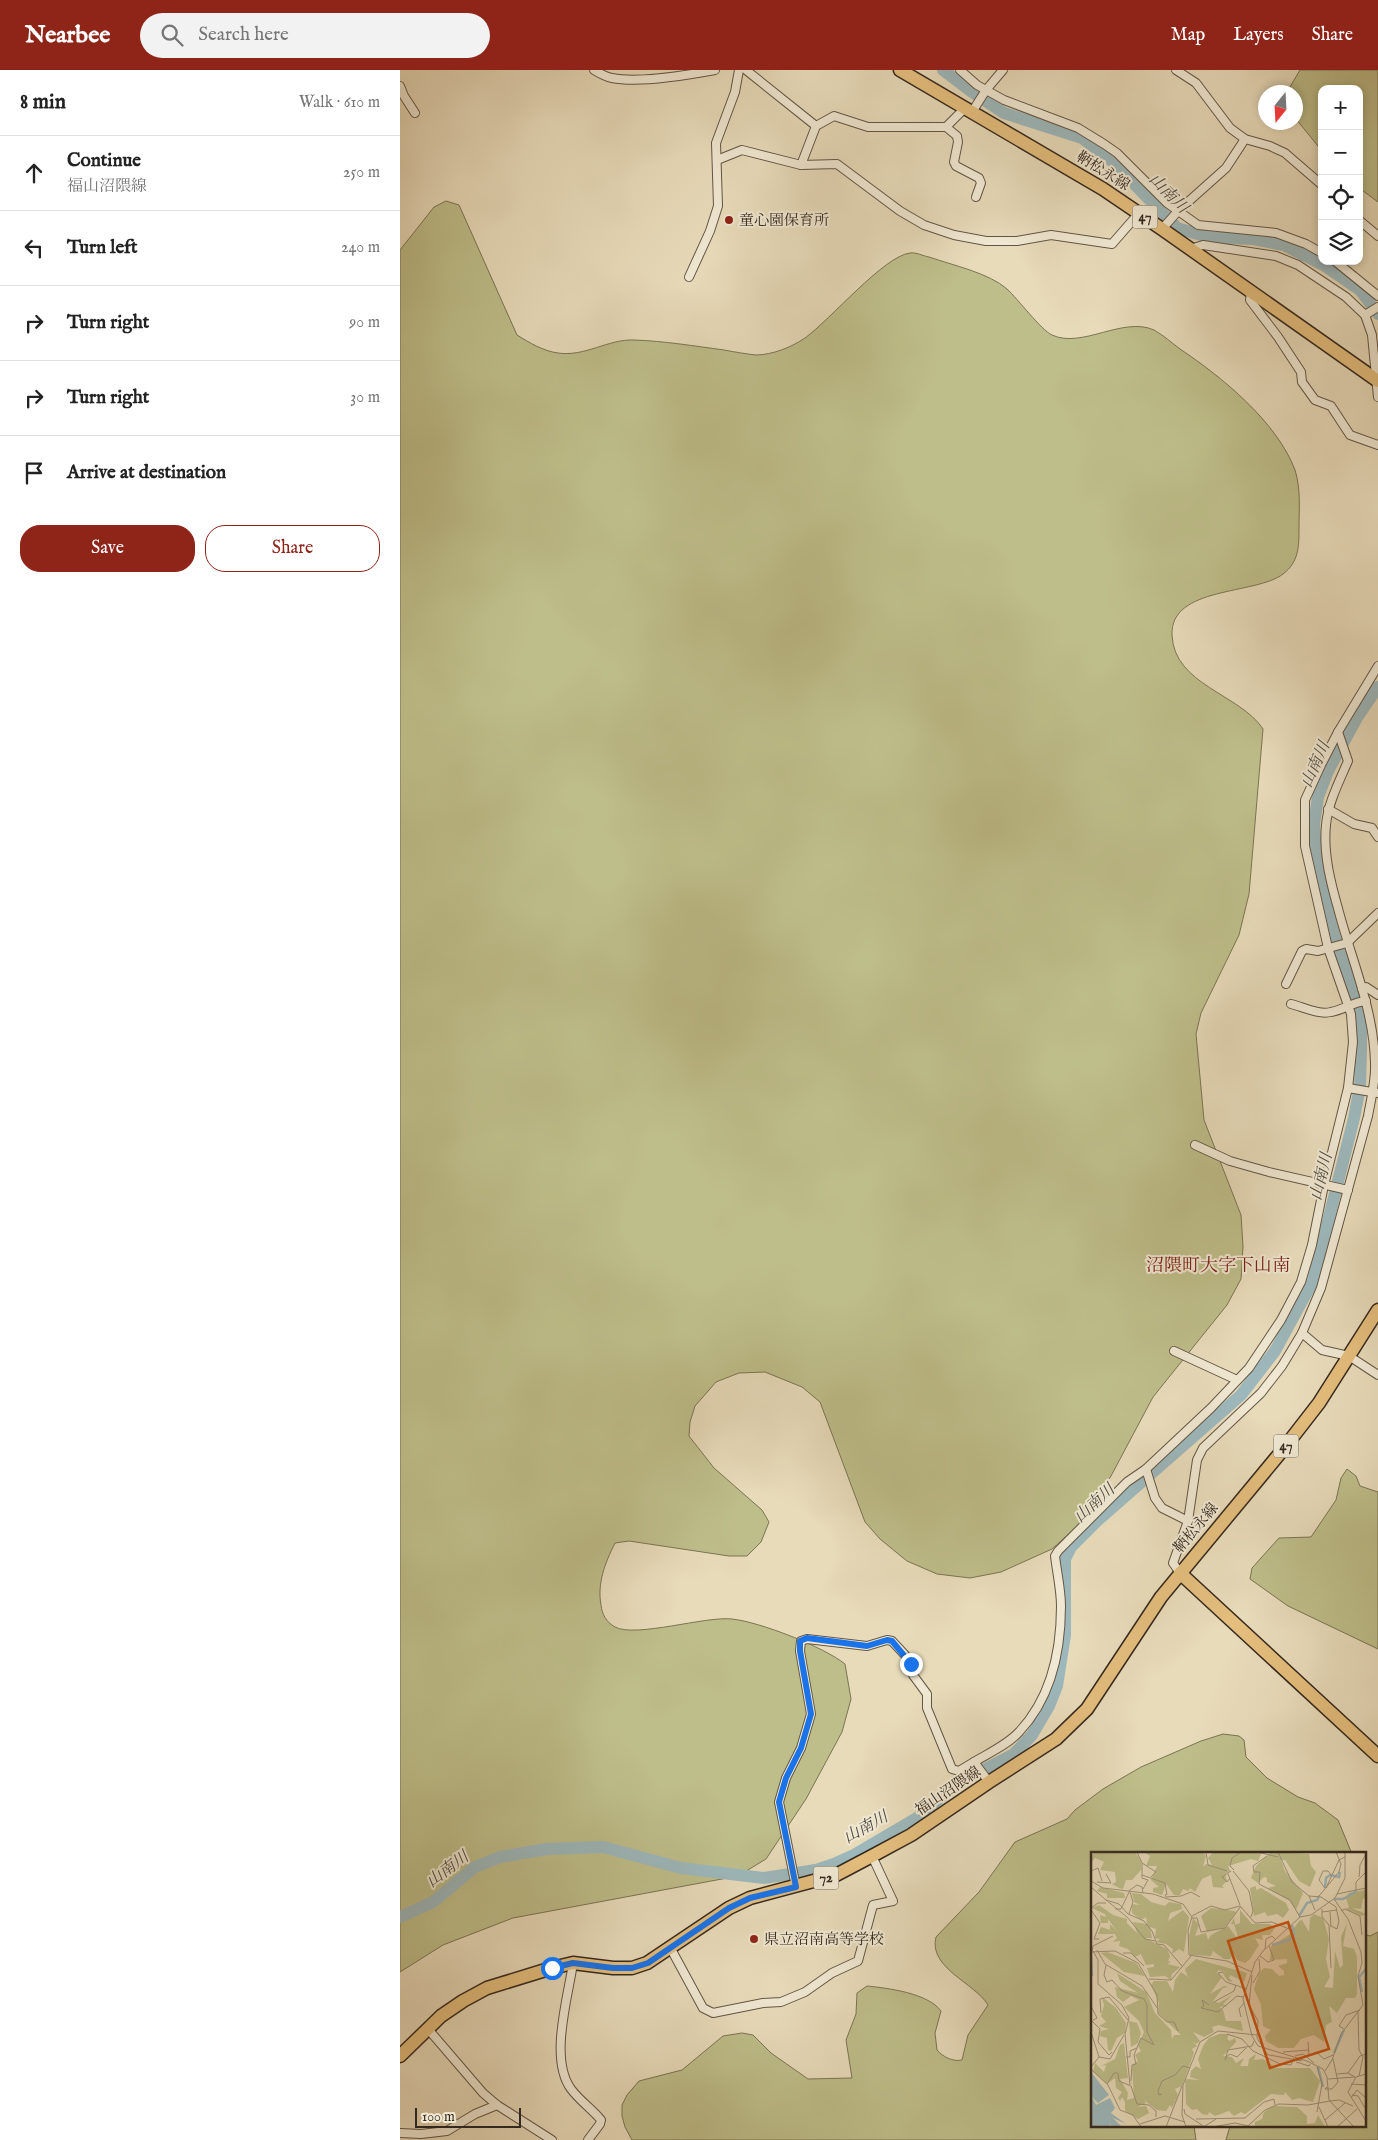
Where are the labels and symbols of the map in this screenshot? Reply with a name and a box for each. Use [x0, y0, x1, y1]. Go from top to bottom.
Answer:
north arrow [1258, 85, 1303, 130]
street label: 鞆松永線 [1073, 147, 1133, 195]
water label: 山南川 [1144, 170, 1193, 219]
road number: 47 [1132, 206, 1158, 228]
place label: 童心園保育所 [739, 211, 829, 230]
marker: 童心園保育所 [723, 214, 735, 226]
water label: 山南川 [1297, 737, 1336, 791]
water label: 山南川 [1306, 1149, 1338, 1203]
district label: 沼隈町大字下山南 [1146, 1255, 1290, 1278]
road number: 47 [1274, 1434, 1298, 1458]
water label: 山南川 [1070, 1479, 1121, 1527]
street label: 鞆松永線 [1169, 1499, 1223, 1557]
route end [900, 1653, 923, 1676]
street label: 福山沼隈線 [912, 1762, 984, 1820]
water label: 山南川 [840, 1807, 894, 1848]
water label: 山南川 [423, 1846, 475, 1892]
inset map [1091, 1852, 1366, 2128]
road number: 72 [814, 1866, 838, 1890]
place label: 県立沼南高等学校 [764, 1930, 884, 1949]
marker: 県立沼南高等学校 [748, 1933, 760, 1945]
route start [541, 1957, 564, 1980]
scale bar [415, 2105, 521, 2128]

